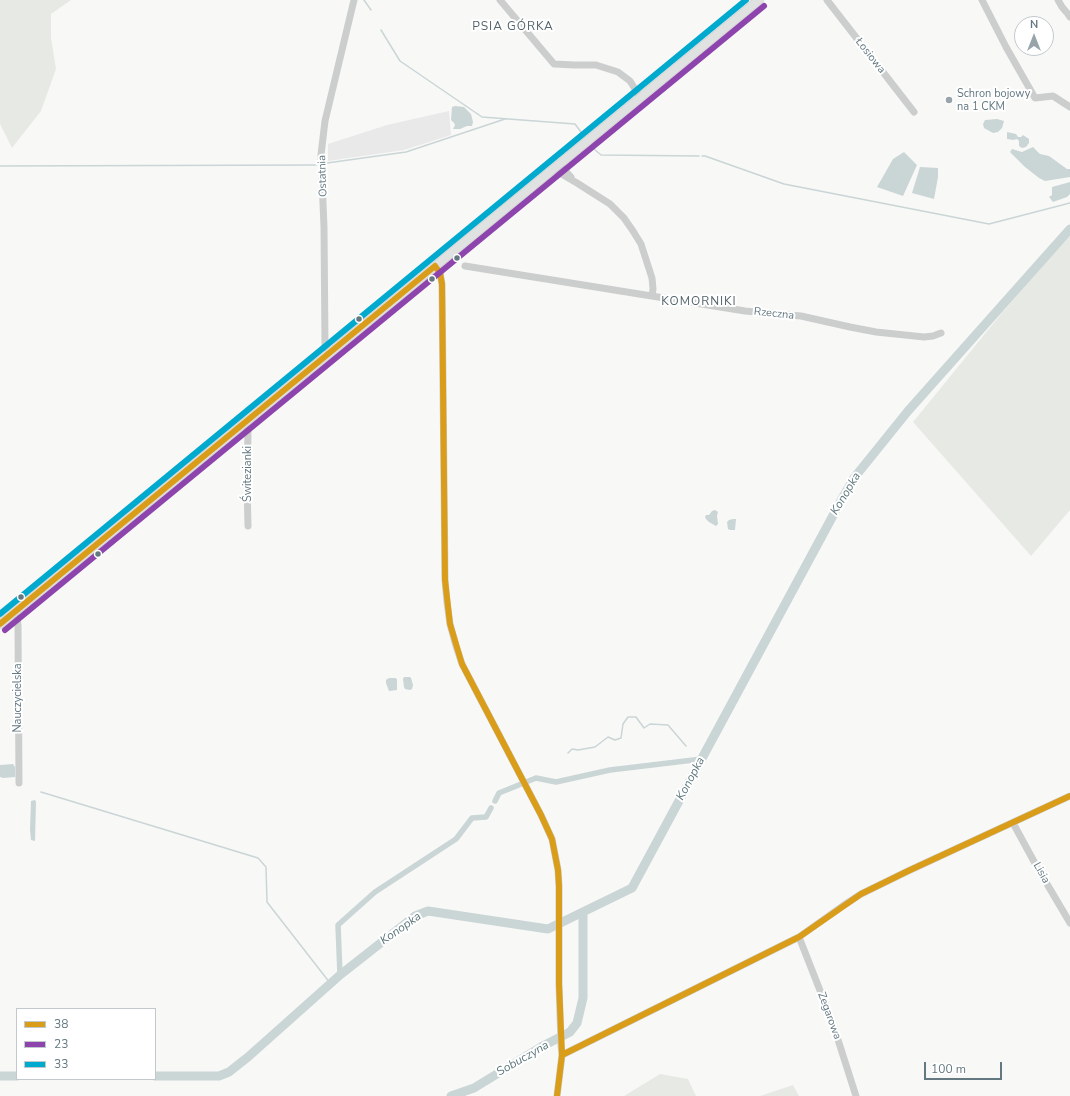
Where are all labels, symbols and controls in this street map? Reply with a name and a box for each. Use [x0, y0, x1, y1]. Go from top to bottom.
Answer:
north arrow [1014, 16, 1054, 56]
text: N [1030, 17, 1038, 32]
district label: PSIA GÓRKA [472, 20, 554, 34]
street label: Łosiowa [852, 36, 888, 76]
place label: Schron bojowy na 1 CKM [957, 87, 1030, 113]
marker: Schron bojowy na 1 CKM [944, 95, 954, 105]
street label: Ostatnia [316, 155, 330, 197]
unlabelled marker [452, 253, 462, 263]
unlabelled marker [427, 274, 437, 284]
district label: KOMORNIKI [661, 295, 737, 309]
street label: Rzeczna [753, 305, 795, 323]
unlabelled marker [354, 314, 364, 324]
street label: Świtezianki [241, 446, 255, 502]
water label: Konopka [828, 470, 864, 518]
unlabelled marker [93, 549, 103, 559]
unlabelled marker [16, 592, 26, 602]
street label: Nauczycielska [11, 663, 25, 733]
water label: Konopka [674, 755, 708, 803]
street label: Lisia [1030, 860, 1052, 886]
water label: Konopka [378, 910, 424, 948]
street label: Zegarowa [814, 991, 844, 1041]
legend [16, 1008, 156, 1080]
text: 38 [54, 1016, 68, 1032]
text: 23 [54, 1036, 68, 1052]
water label: Sobuczyna [494, 1038, 552, 1080]
scale bar [926, 1054, 1004, 1080]
text: 33 [54, 1056, 68, 1072]
text: 100 m [931, 1061, 966, 1077]

